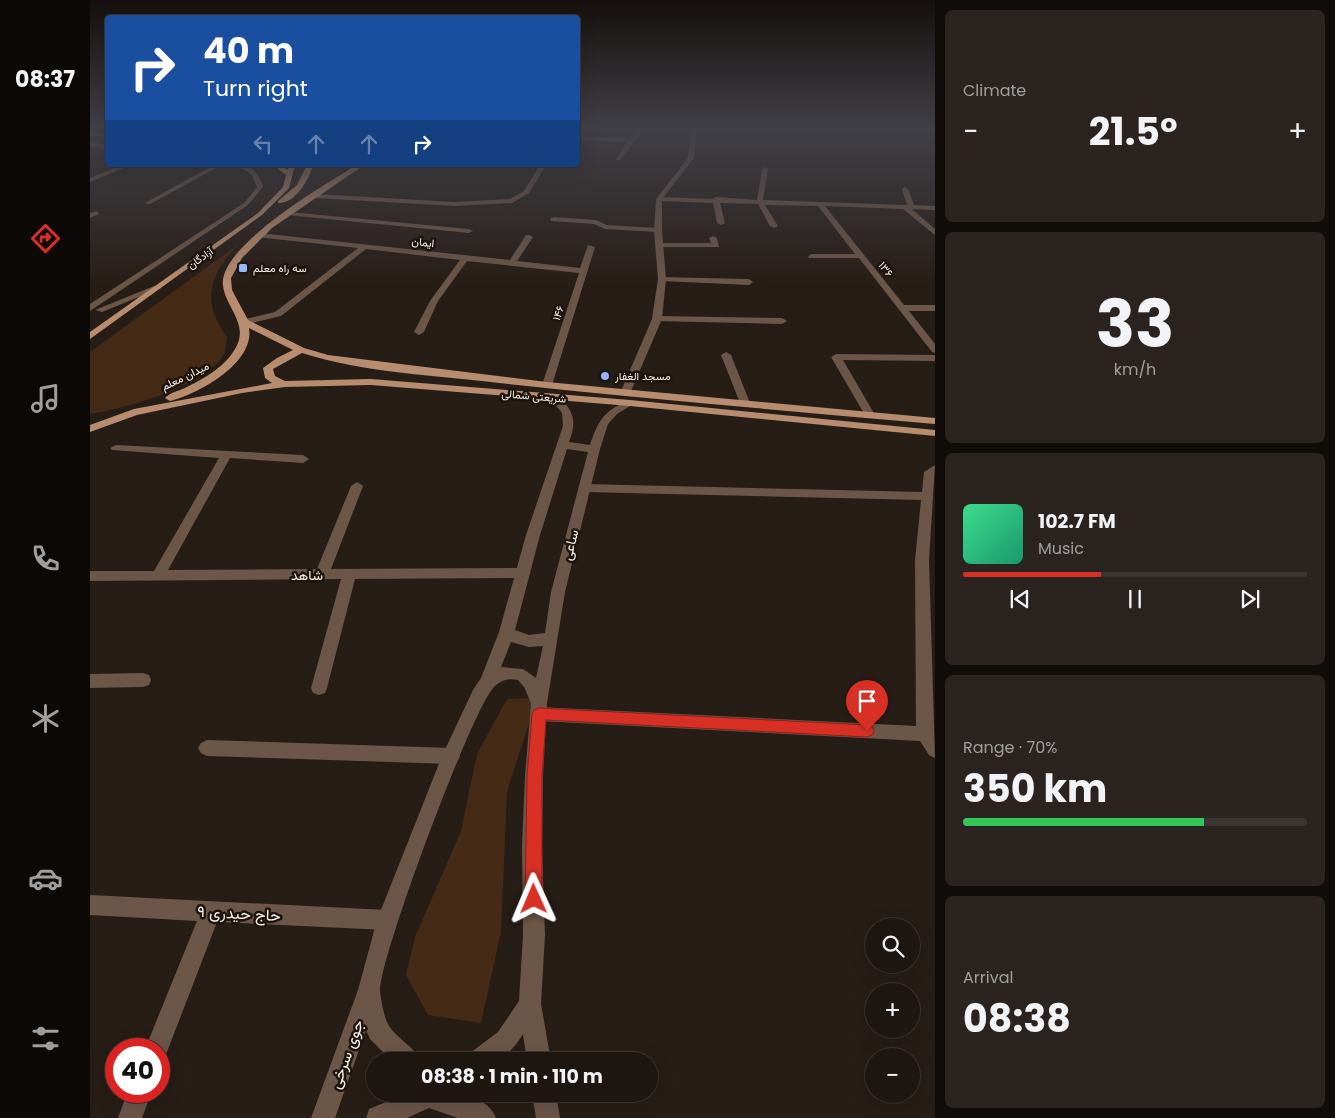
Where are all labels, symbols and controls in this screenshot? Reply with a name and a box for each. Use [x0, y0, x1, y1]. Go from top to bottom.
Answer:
text: 40 m [203, 26, 294, 75]
icon: right [120, 35, 185, 100]
text: 08:37 [15, 64, 75, 95]
text: Turn right [203, 73, 308, 104]
text: Climate [963, 79, 1026, 102]
text: 21.5° [1089, 105, 1178, 158]
text: − [963, 112, 978, 151]
text: + [1288, 112, 1307, 151]
icon: left [249, 130, 277, 158]
icon: ahead [302, 130, 330, 158]
icon: ahead [355, 130, 383, 158]
icon: right [408, 130, 436, 158]
icon: directions [28, 221, 63, 256]
street label: ایمان [411, 233, 435, 251]
street label: آزادگان [184, 242, 217, 273]
street label: ۱۳۶ [875, 258, 897, 280]
place label: سه راه معلم [253, 260, 307, 276]
marker: سه راه معلم [237, 262, 249, 274]
text: 33 [1096, 279, 1174, 370]
street label: ۱۴۶ [548, 303, 568, 323]
street label: میدان معلم [158, 358, 212, 394]
text: km/h [1114, 358, 1156, 381]
place label: مسجد الغفار [614, 368, 671, 384]
marker: مسجد الغفار [599, 370, 611, 382]
icon: music [28, 381, 63, 416]
street label: شریعتی شمالی [501, 385, 567, 407]
text: 102.7 FM [1038, 508, 1116, 535]
street label: ساعی [557, 527, 583, 563]
text: Music [1038, 537, 1084, 560]
icon: phone [28, 541, 63, 576]
street label: شاهد [291, 565, 323, 585]
icon: previous [1006, 585, 1034, 613]
icon: pause [1121, 585, 1149, 613]
icon: next [1236, 585, 1264, 613]
pin [846, 680, 888, 731]
icon: arrive [853, 687, 881, 715]
icon: climate [28, 701, 63, 736]
text: Range · 70% [963, 736, 1057, 759]
text: 350 km [963, 762, 1107, 815]
icon: car [28, 861, 63, 896]
position arrow [507, 872, 559, 924]
street label: حاج حیدری ۹ [197, 900, 282, 927]
map controls [865, 918, 920, 1103]
button: search [865, 918, 920, 973]
text: Arrival [963, 966, 1013, 989]
button: + [865, 983, 920, 1038]
text: 08:38 [963, 992, 1071, 1045]
street label: جوی سرخی [323, 1016, 370, 1092]
icon: filters [28, 1021, 63, 1056]
speed limit sign: 40 [105, 1038, 170, 1103]
button: − [865, 1048, 920, 1103]
text: 08:38 · 1 min · 110 m [421, 1063, 603, 1090]

